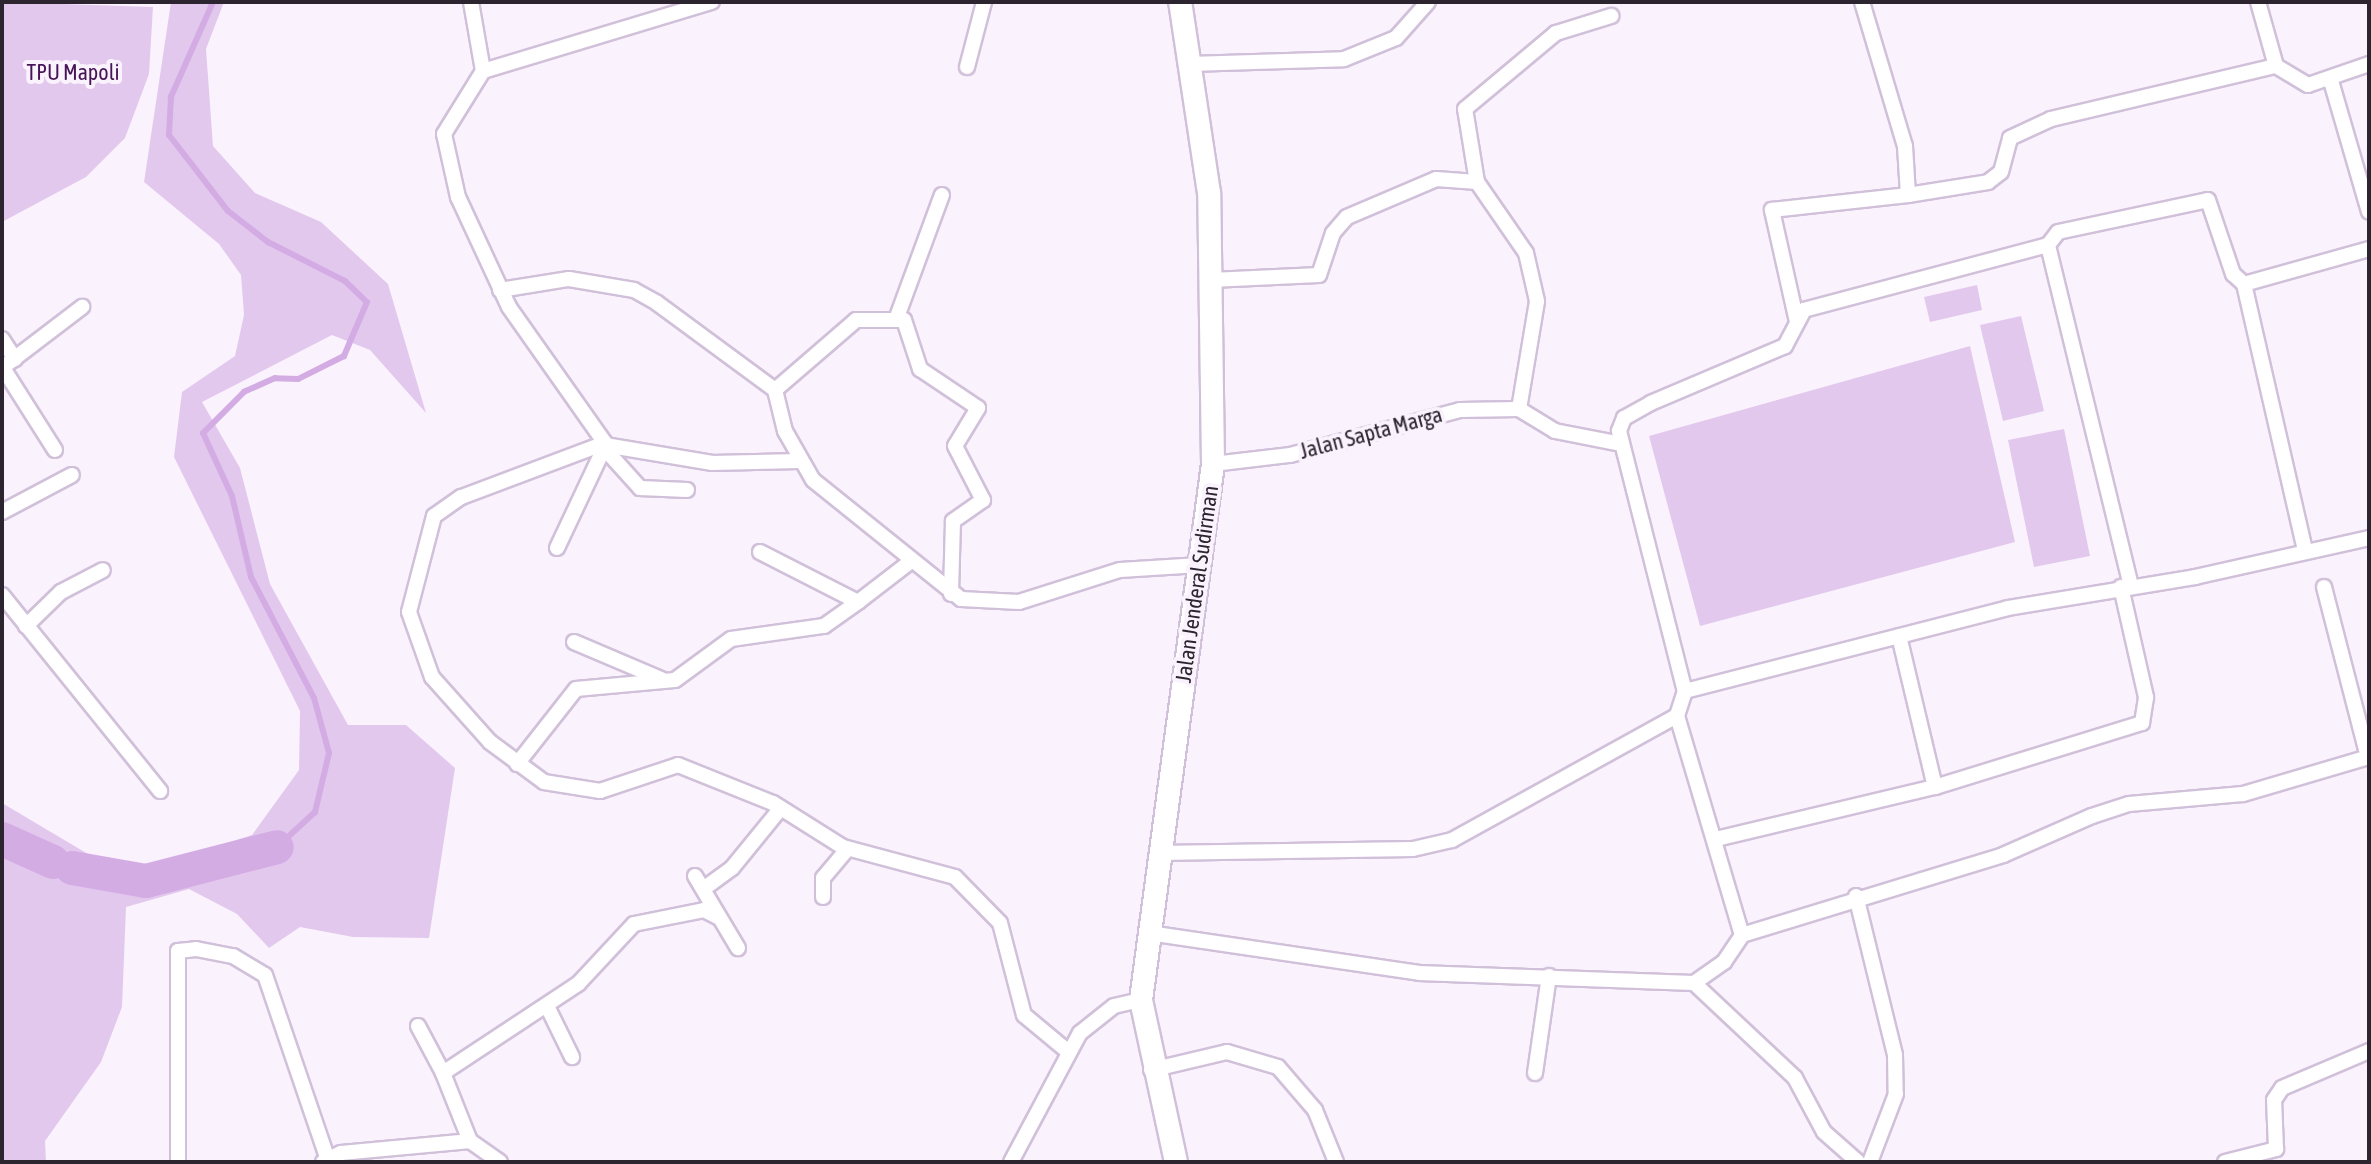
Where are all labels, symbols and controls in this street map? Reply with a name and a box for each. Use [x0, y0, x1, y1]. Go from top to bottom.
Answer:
park label: TPU Mapoli [26, 60, 120, 86]
street label: Jalan Sapta Marga [1297, 401, 1445, 465]
street label: Jalan Jenderal Sudirman [1170, 484, 1224, 684]

